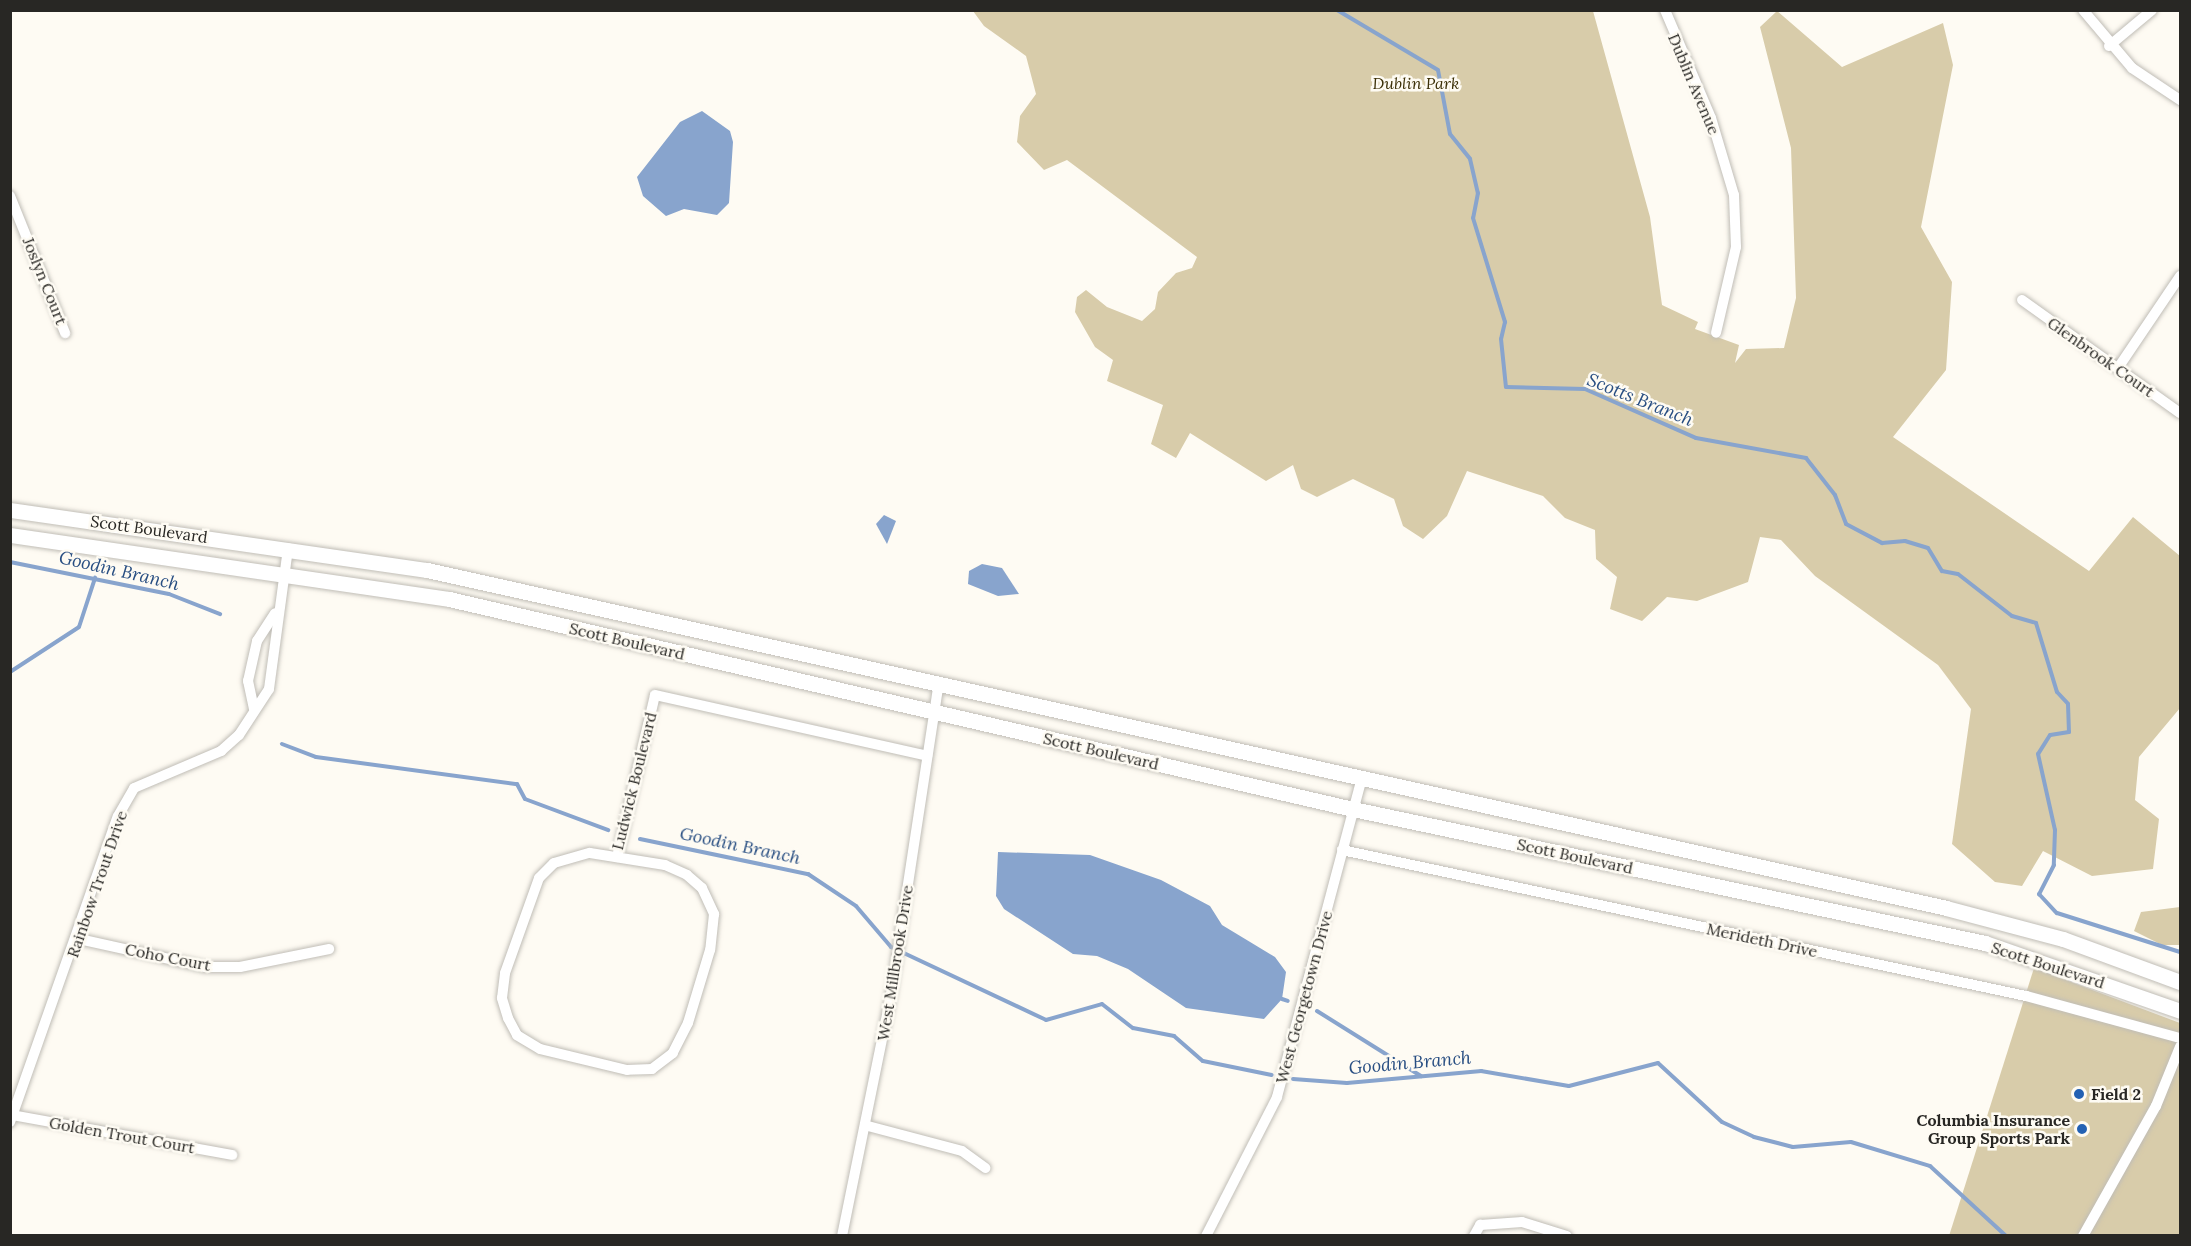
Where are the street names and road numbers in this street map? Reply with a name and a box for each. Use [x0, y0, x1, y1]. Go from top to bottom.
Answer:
street label: Dublin Avenue [1664, 31, 1724, 137]
street label: Joslyn Court [19, 234, 71, 328]
street label: Glenbrook Court [2044, 313, 2158, 401]
street label: Scott Boulevard [89, 511, 209, 547]
street label: Scott Boulevard [567, 618, 687, 664]
street label: Ludwick Boulevard [608, 710, 660, 852]
street label: Scott Boulevard [1041, 728, 1161, 774]
street label: Rainbow Trout Drive [63, 808, 131, 960]
street label: Scott Boulevard [1515, 834, 1635, 878]
street label: West Millbrook Drive [873, 884, 917, 1042]
street label: West Georgetown Drive [1272, 908, 1336, 1086]
street label: Merideth Drive [1705, 919, 1819, 961]
street label: Scott Boulevard [1989, 938, 2107, 992]
street label: Coho Court [123, 939, 213, 975]
street label: Golden Trout Court [48, 1113, 196, 1157]

